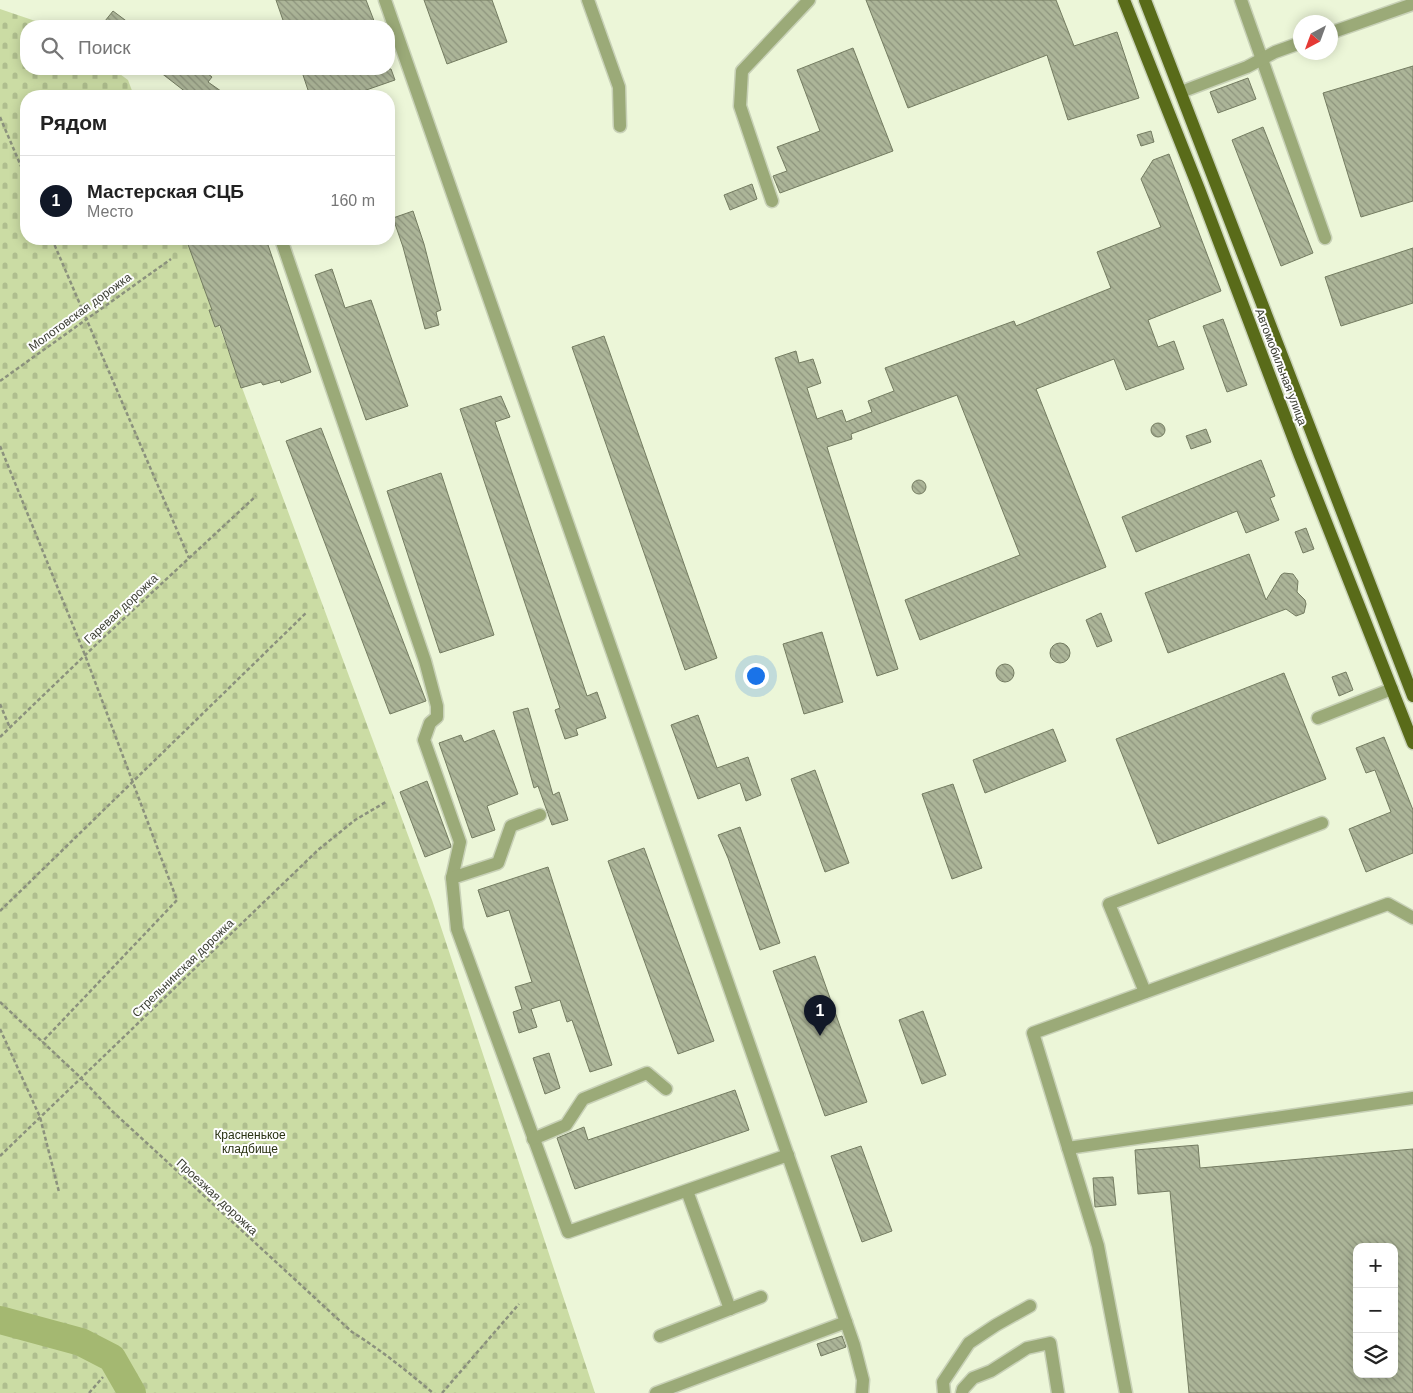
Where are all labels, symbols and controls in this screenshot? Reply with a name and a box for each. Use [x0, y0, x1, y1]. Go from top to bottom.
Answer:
north arrow [1293, 15, 1338, 60]
search box [20, 20, 395, 75]
icon: search [38, 34, 66, 62]
text: Поиск [78, 37, 131, 58]
text: Рядом [40, 111, 107, 134]
text: Мастерская СЦБ [87, 181, 244, 202]
text: 1 [52, 192, 60, 209]
text: 160 m [331, 192, 375, 209]
text: Место [87, 203, 133, 220]
street label: Молотовская дорожка [26, 270, 134, 354]
street label: Автомобильная улица [1252, 307, 1310, 428]
street label: Гаревая дорожка [81, 571, 161, 647]
your location [743, 663, 769, 689]
street label: Стрельнинская дорожка [129, 916, 237, 1020]
pin: 1 [804, 995, 836, 1036]
park label: Красненькое кладбище [214, 1128, 286, 1156]
street label: Проезжая дорожка [174, 1156, 261, 1238]
map controls [1353, 1243, 1398, 1378]
button: + [1353, 1243, 1398, 1288]
button: − [1353, 1288, 1398, 1333]
button: layers [1353, 1333, 1398, 1378]

